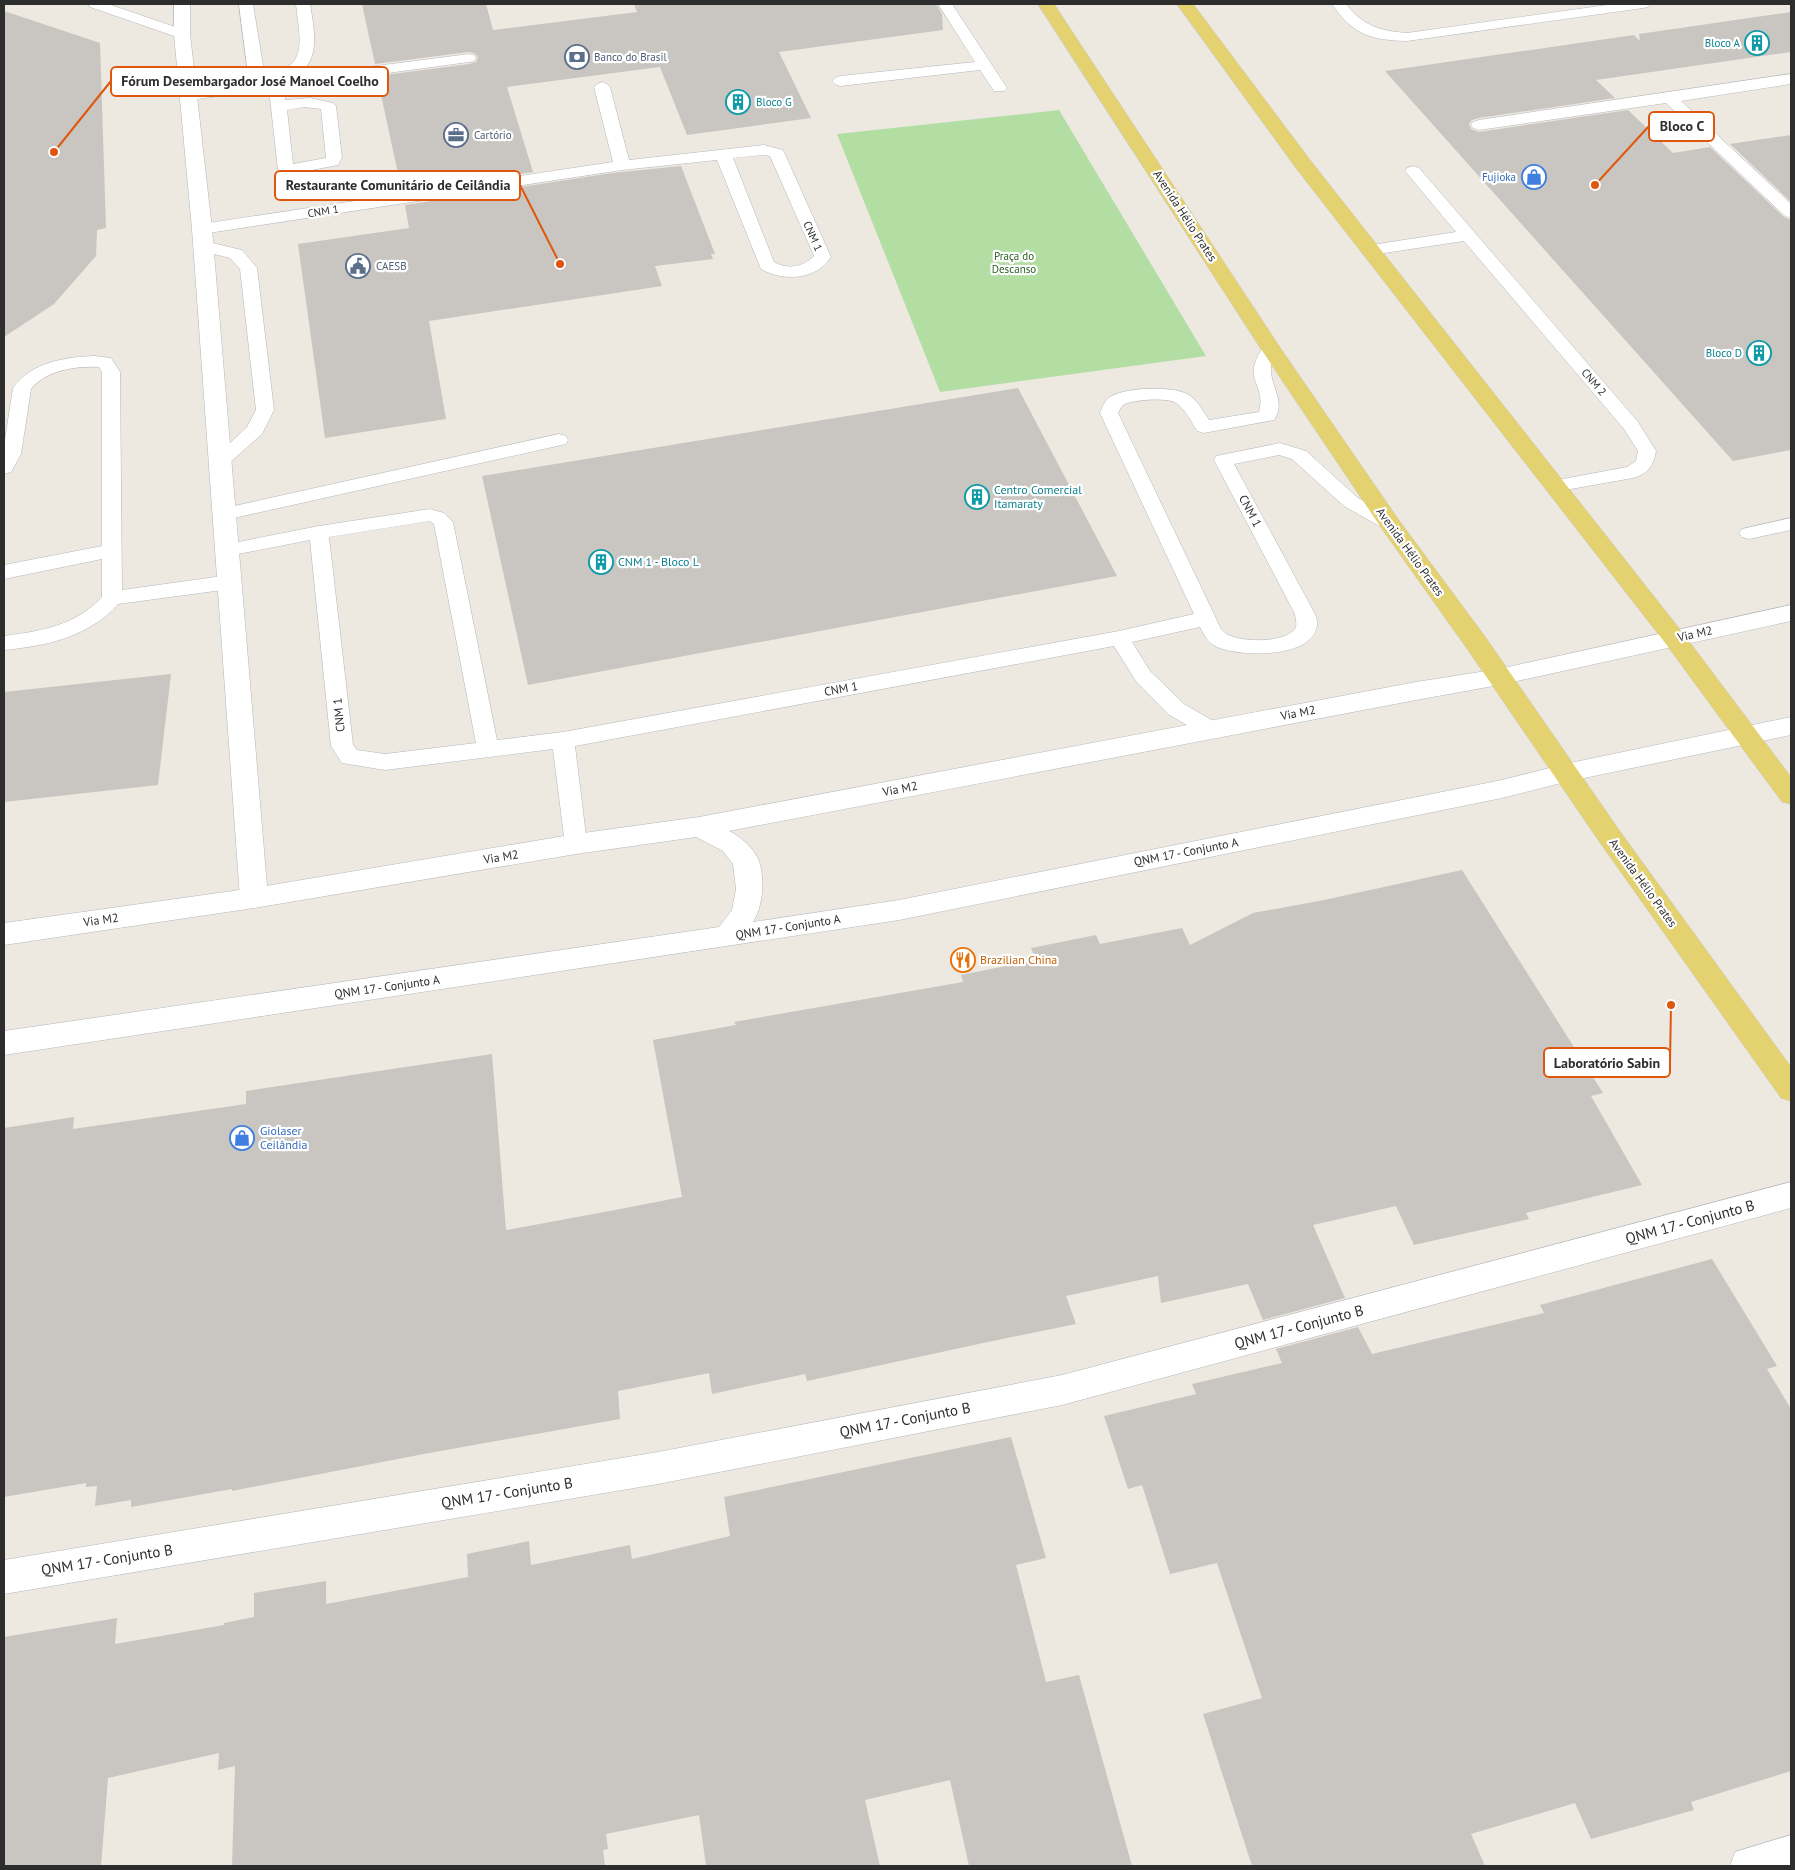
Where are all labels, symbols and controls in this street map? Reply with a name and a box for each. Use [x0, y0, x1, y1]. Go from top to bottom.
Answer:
building icon: Bloco A [1744, 30, 1770, 56]
place label: Bloco A [1705, 36, 1741, 50]
bank icon: Banco do Brasil [564, 44, 590, 70]
place label: Banco do Brasil [594, 50, 667, 64]
callout: Fórum Desembargador José Manoel Coelho [111, 67, 388, 96]
text: Fórum Desembargador José Manoel Coelho [121, 72, 379, 90]
building icon: Bloco G [725, 89, 751, 115]
place label: Bloco G [756, 95, 792, 109]
callout: Bloco C [1649, 112, 1714, 141]
text: Bloco C [1660, 117, 1704, 135]
office icon: Cartório [443, 122, 469, 148]
place label: Cartório [474, 128, 512, 142]
shop icon: Fujioka [1521, 164, 1547, 190]
street label: Avenida Hélio Prates [1150, 167, 1220, 264]
place label: Fujioka [1482, 170, 1516, 184]
callout: Restaurante Comunitário de Ceilândia [275, 171, 520, 200]
text: Restaurante Comunitário de Ceilândia [286, 176, 510, 194]
street label: CNM 1 [306, 202, 340, 220]
street label: CNM 1 [800, 219, 826, 253]
park label: Praça do Descanso [992, 249, 1036, 276]
public building icon: CAESB [345, 253, 371, 279]
place label: CAESB [376, 259, 407, 273]
building icon: Bloco D [1746, 340, 1772, 366]
place label: Bloco D [1706, 346, 1742, 360]
street label: CNM 2 [1578, 366, 1610, 398]
place label: Centro Comercial Itamaraty [994, 482, 1082, 511]
building icon: Centro Comercial Itamaraty [964, 484, 990, 510]
street label: CNM 1 [1236, 492, 1265, 529]
street label: Avenida Hélio Prates [1373, 505, 1448, 599]
building icon: CNM 1 - Bloco L [588, 549, 614, 575]
place label: CNM 1 - Bloco L [618, 554, 699, 569]
street label: Via M2 [1675, 622, 1714, 645]
street label: CNM 1 [823, 678, 859, 699]
street label: CNM 1 [329, 697, 348, 733]
street label: Via M2 [1278, 702, 1317, 723]
street label: Via M2 [880, 778, 919, 799]
street label: QNM 17 - Conjunto A [1132, 834, 1239, 869]
street label: Avenida Hélio Prates [1606, 836, 1681, 930]
street label: Via M2 [481, 846, 519, 867]
street label: Via M2 [81, 910, 119, 930]
street label: QNM 17 - Conjunto A [734, 911, 841, 942]
restaurant icon: Brazilian China [950, 947, 976, 973]
place label: Brazilian China [980, 952, 1057, 967]
street label: QNM 17 - Conjunto A [333, 972, 441, 1001]
callout: Laboratório Sabin [1544, 1048, 1670, 1077]
text: Laboratório Sabin [1554, 1054, 1660, 1072]
place label: Giolaser Ceilândia [260, 1123, 307, 1152]
shop icon: Giolaser Ceilândia [229, 1125, 255, 1151]
street label: QNM 17 - Conjunto B [1623, 1195, 1757, 1248]
street label: QNM 17 - Conjunto B [1232, 1300, 1366, 1353]
street label: QNM 17 - Conjunto B [838, 1397, 972, 1442]
street label: QNM 17 - Conjunto B [440, 1473, 574, 1512]
street label: QNM 17 - Conjunto B [40, 1540, 174, 1579]

